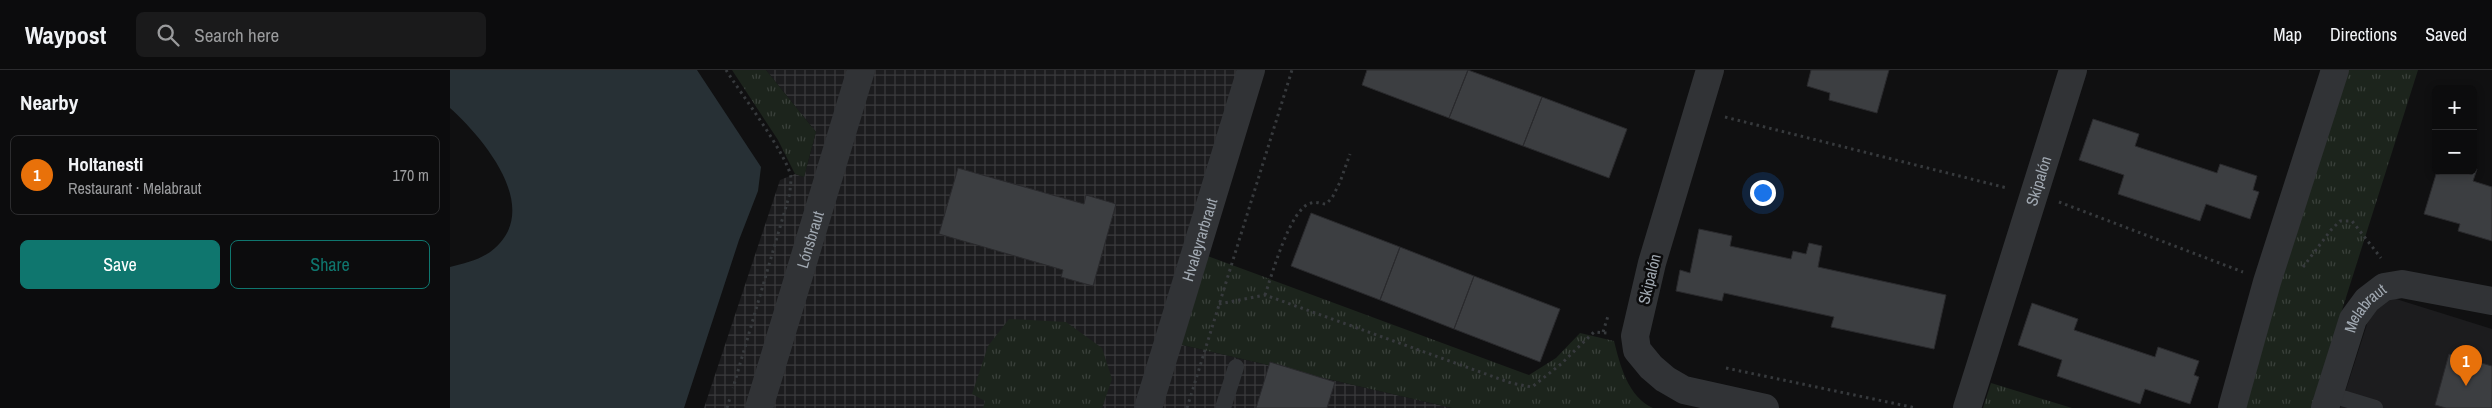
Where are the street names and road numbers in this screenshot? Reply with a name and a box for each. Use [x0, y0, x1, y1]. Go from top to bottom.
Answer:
street label: Skipalón [2020, 153, 2056, 209]
street label: Hvaleyrarbraut [1176, 195, 1222, 284]
street label: Lónsbraut [791, 208, 829, 271]
street label: Skipalón [1632, 252, 1666, 306]
street label: Melabraut [2338, 278, 2391, 335]

